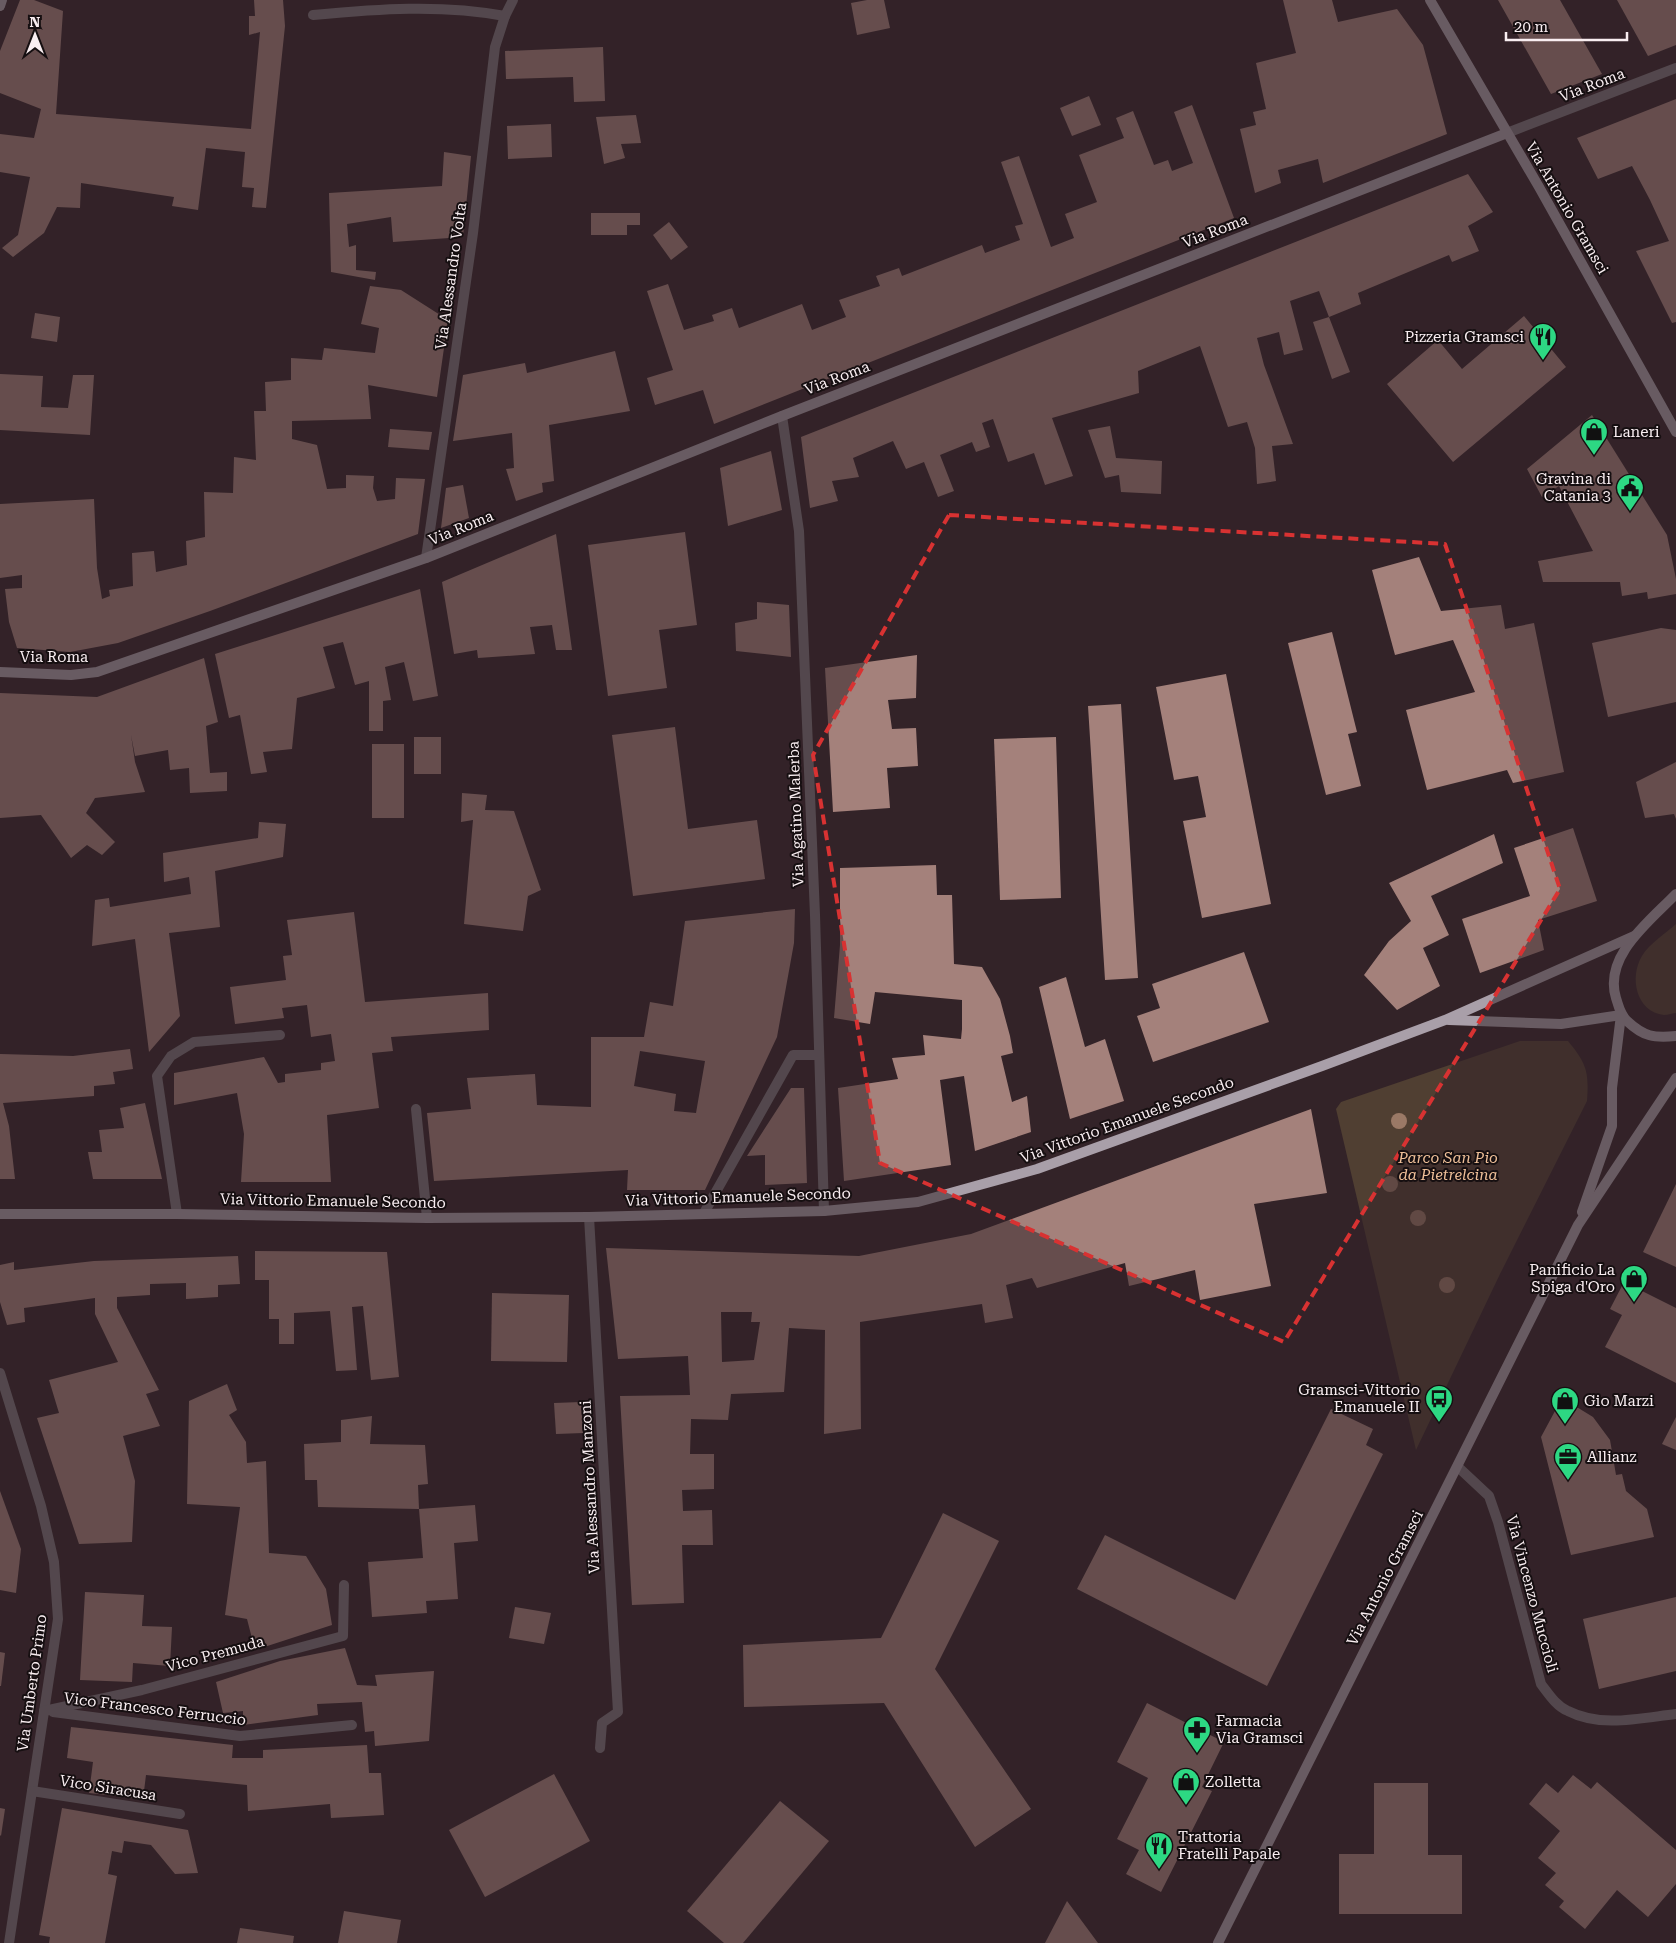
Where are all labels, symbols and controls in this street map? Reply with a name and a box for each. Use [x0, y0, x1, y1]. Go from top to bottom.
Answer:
north arrow [10, 10, 60, 60]
scale bar [1506, 10, 1627, 42]
text: N [30, 14, 41, 30]
text: 20 m [1514, 18, 1549, 36]
street label: Via Roma [1557, 64, 1627, 106]
street label: Via Antonio Gramsci [1522, 139, 1612, 277]
street label: Via Alessandro Volta [432, 201, 470, 351]
street label: Via Roma [1180, 210, 1250, 252]
restaurant icon: Pizzeria Gramsci [1528, 322, 1558, 361]
place label: Pizzeria Gramsci [1404, 328, 1524, 346]
street label: Via Roma [802, 357, 872, 399]
shop icon: Laneri [1579, 417, 1609, 456]
place label: Laneri [1613, 423, 1660, 441]
place label: Gravina di Catania 3 [1536, 470, 1611, 505]
public building icon: Gravina di Catania 3 [1615, 473, 1645, 512]
street label: Via Roma [426, 507, 496, 549]
street label: Via Roma [20, 648, 88, 666]
street label: Via Agatino Malerba [784, 741, 808, 887]
street label: Via Vittorio Emanuele Secondo [1018, 1073, 1236, 1167]
park label: Parco San Pio da Pietrelcina [1397, 1149, 1498, 1184]
street label: Via Vittorio Emanuele Secondo [625, 1184, 851, 1210]
street label: Via Vittorio Emanuele Secondo [220, 1190, 446, 1212]
place label: Panificio La Spiga d'Oro [1529, 1261, 1615, 1296]
shop icon: Panificio La Spiga d'Oro [1619, 1264, 1649, 1303]
place label: Gramsci-Vittorio Emanuele II [1298, 1381, 1420, 1416]
bus stop icon: Gramsci-Vittorio Emanuele II [1424, 1384, 1454, 1423]
shop icon: Gio Marzi [1550, 1386, 1580, 1425]
place label: Gio Marzi [1584, 1392, 1654, 1410]
street label: Via Alessandro Manzoni [576, 1399, 604, 1574]
office icon: Allianz [1553, 1442, 1583, 1481]
place label: Allianz [1587, 1448, 1637, 1466]
street label: Via Antonio Gramsci [1343, 1507, 1427, 1649]
street label: Via Vincenzo Muccioli [1502, 1513, 1562, 1675]
street label: Via Umberto Primo [13, 1613, 51, 1753]
street label: Vico Premuda [164, 1632, 266, 1676]
street label: Vico Francesco Ferruccio [63, 1689, 247, 1729]
place label: Farmacia Via Gramsci [1216, 1712, 1303, 1747]
pharmacy icon: Farmacia Via Gramsci [1182, 1715, 1212, 1754]
shop icon: Zolletta [1171, 1767, 1201, 1806]
street label: Vico Siracusa [58, 1771, 158, 1805]
place label: Zolletta [1205, 1773, 1261, 1791]
place label: Trattoria Fratelli Papale [1178, 1828, 1280, 1863]
restaurant icon: Trattoria Fratelli Papale [1144, 1831, 1174, 1870]

